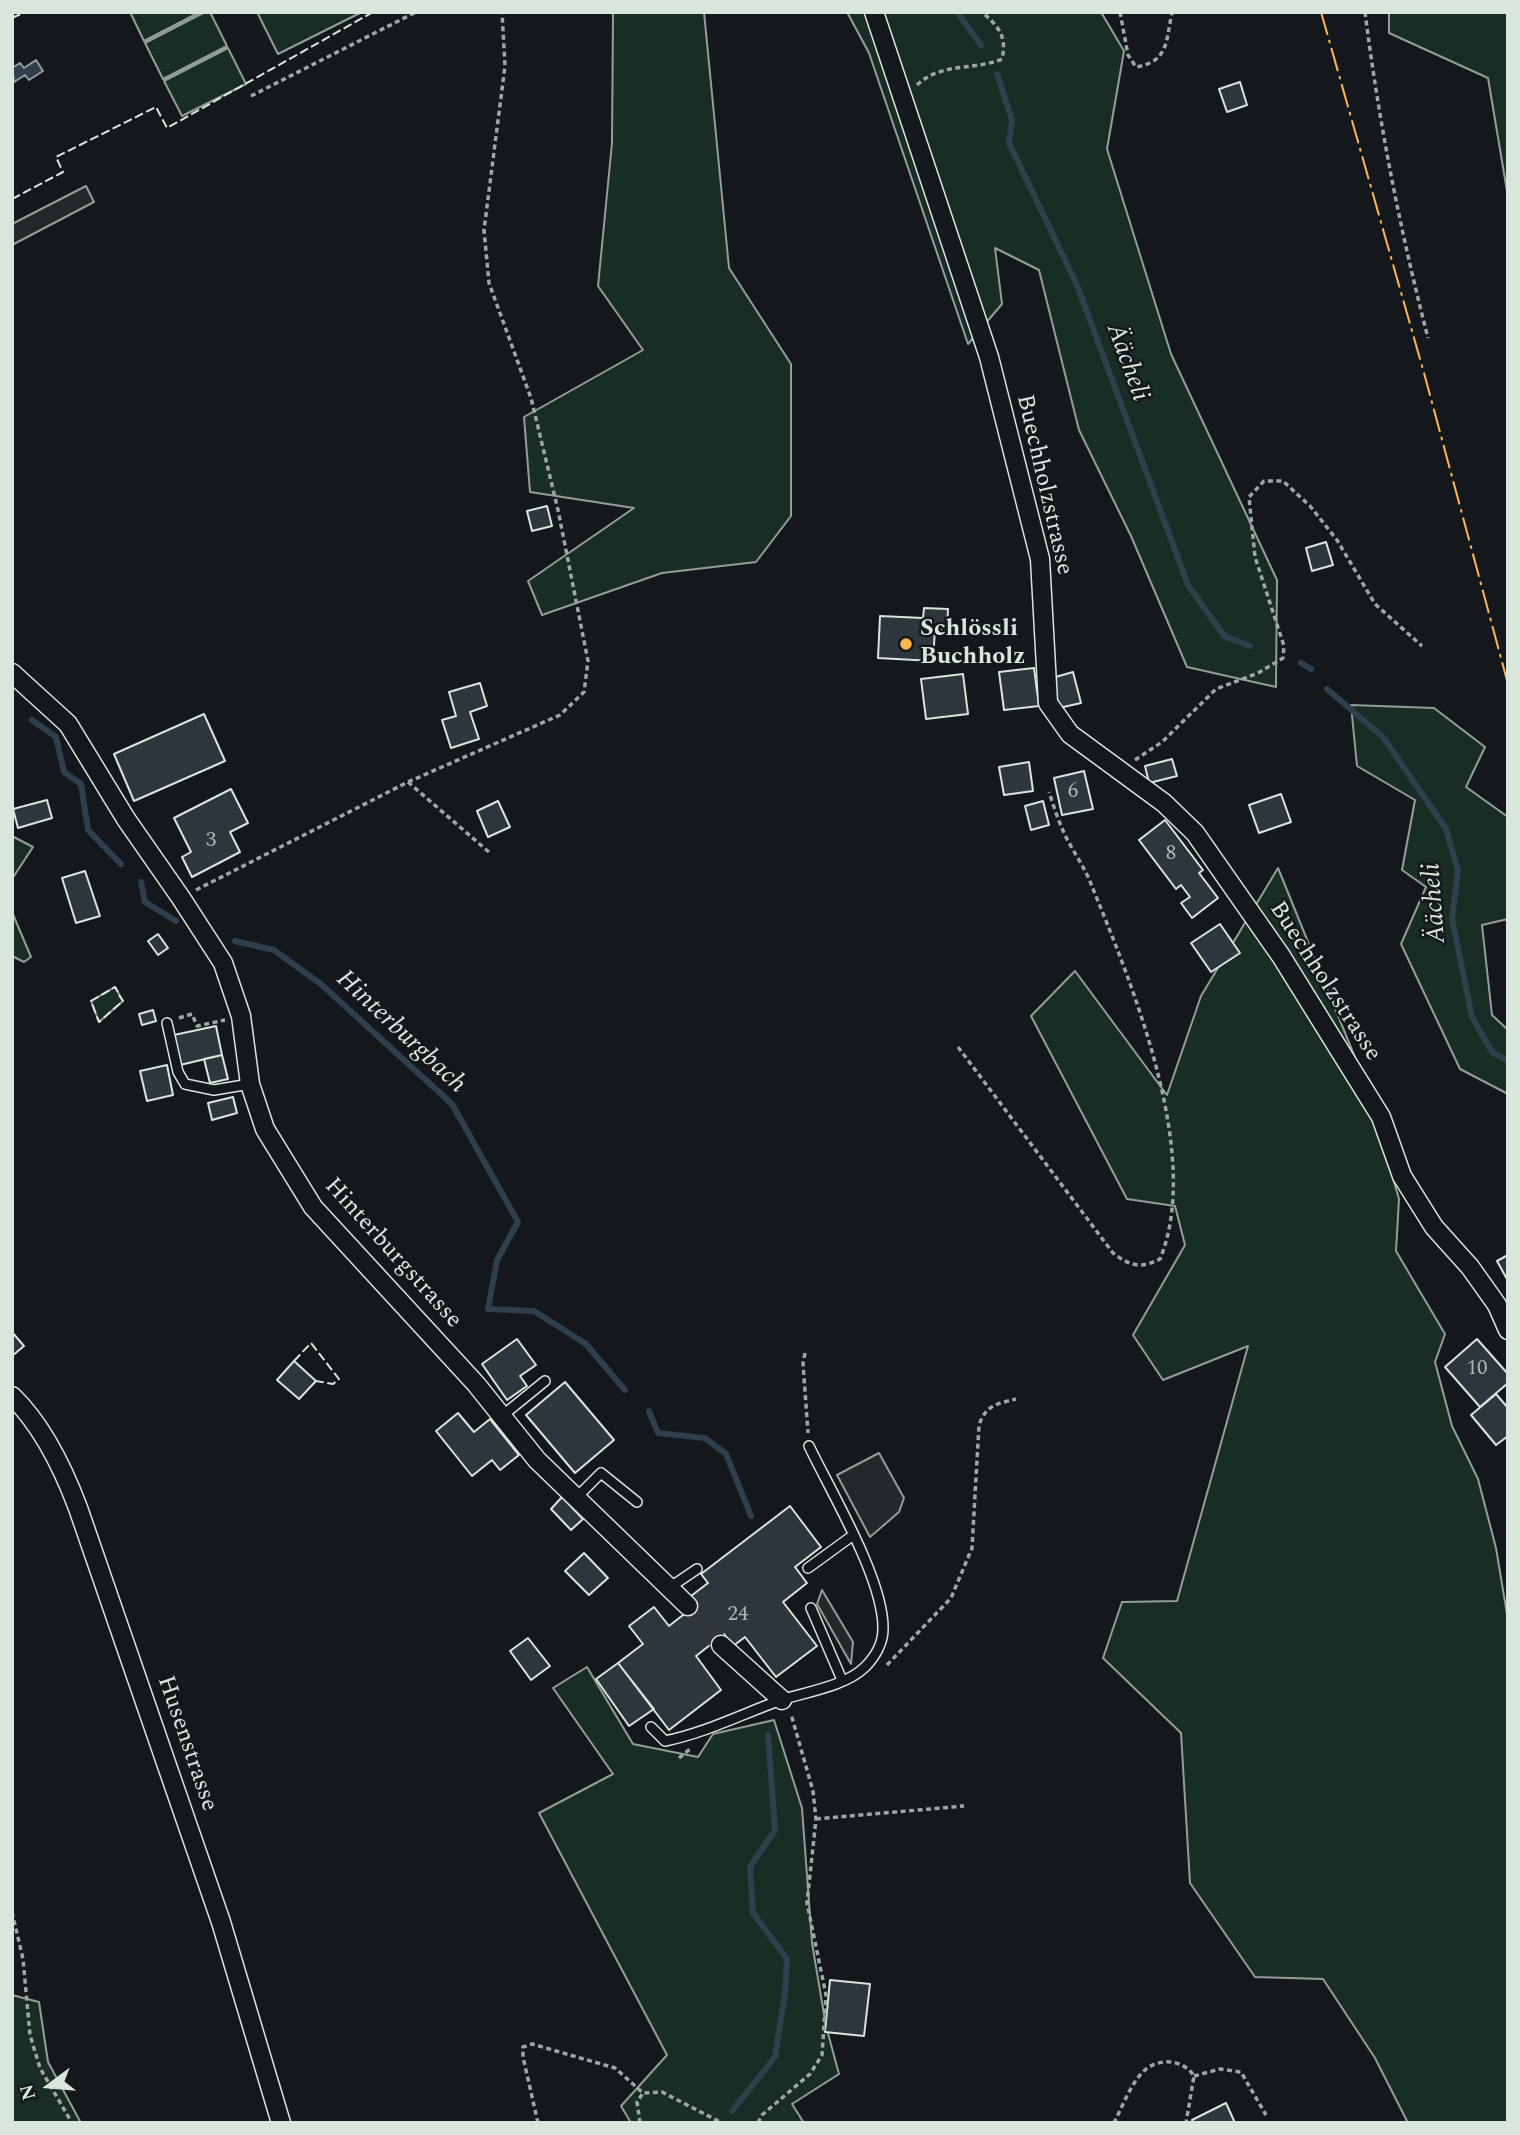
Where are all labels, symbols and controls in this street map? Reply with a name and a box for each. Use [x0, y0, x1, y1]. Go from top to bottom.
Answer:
water label: Äächeli [1098, 320, 1154, 406]
street label: Buechholzstrasse [1008, 392, 1078, 578]
place label: Schlössli Buchholz [920, 616, 1025, 672]
marker: Schlössli Buchholz [898, 636, 914, 652]
house number: 6 [1068, 780, 1078, 806]
house number: 3 [206, 829, 216, 855]
house number: 8 [1166, 842, 1176, 868]
water label: Äächeli [1418, 862, 1454, 944]
street label: Buechholzstrasse [1262, 897, 1386, 1067]
water label: Hinterburgbach [329, 965, 471, 1101]
street label: Hinterburgstrasse [317, 1173, 467, 1335]
house number: 10 [1467, 1357, 1487, 1383]
house number: 24 [728, 1603, 748, 1629]
street label: Husenstrasse [149, 1672, 223, 1816]
north arrow [14, 2051, 84, 2121]
text: N [12, 2080, 44, 2103]

